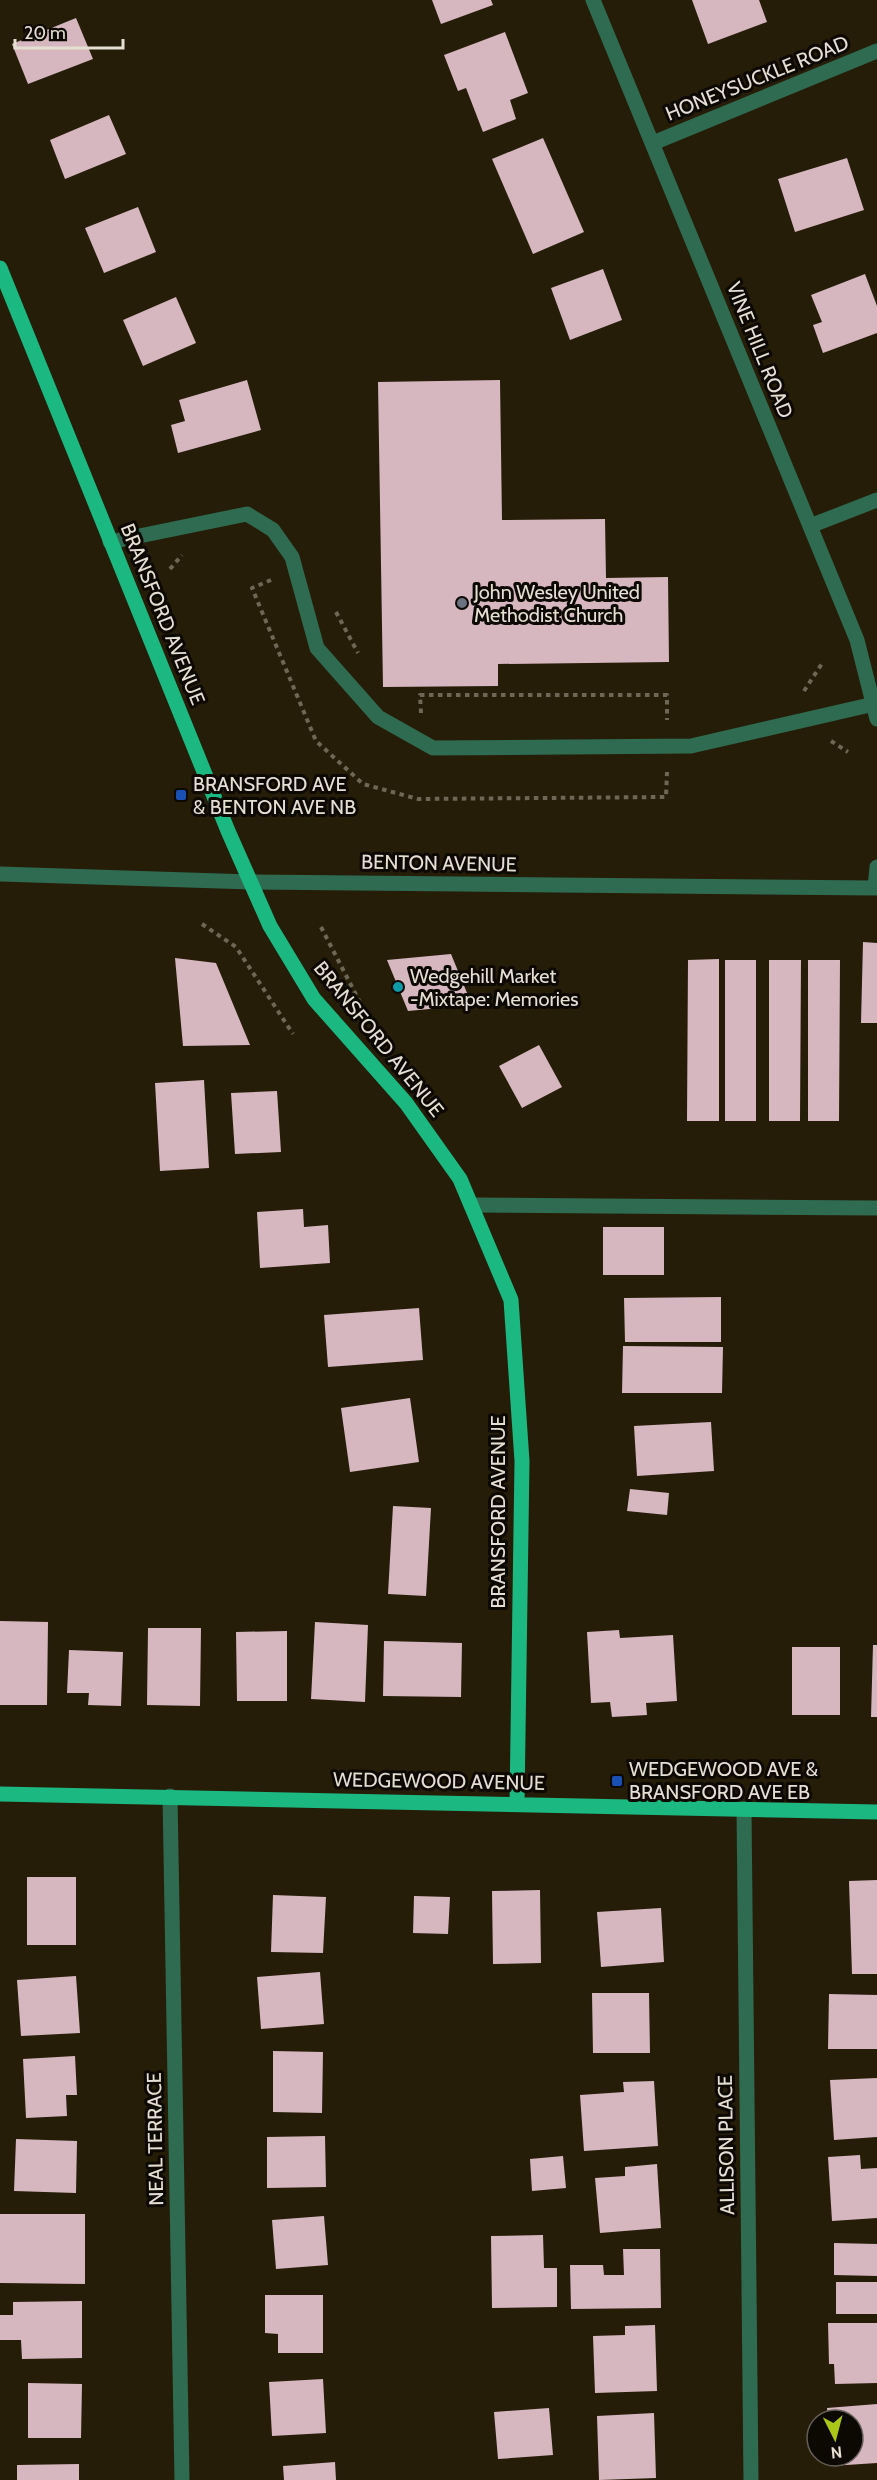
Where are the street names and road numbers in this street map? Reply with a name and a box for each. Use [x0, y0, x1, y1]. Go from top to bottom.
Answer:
street label: HONEYSUCKLE ROAD [662, 30, 852, 126]
street label: VINE HILL ROAD [722, 278, 798, 422]
street label: BRANSFORD AVENUE [116, 520, 210, 708]
street label: BENTON AVENUE [361, 850, 517, 876]
street label: BRANSFORD AVENUE [309, 956, 449, 1122]
street label: BRANSFORD AVENUE [486, 1415, 510, 1609]
street label: WEDGEWOOD AVENUE [333, 1767, 545, 1795]
street label: NEAL TERRACE [142, 2072, 168, 2206]
street label: ALLISON PLACE [713, 2075, 739, 2215]

